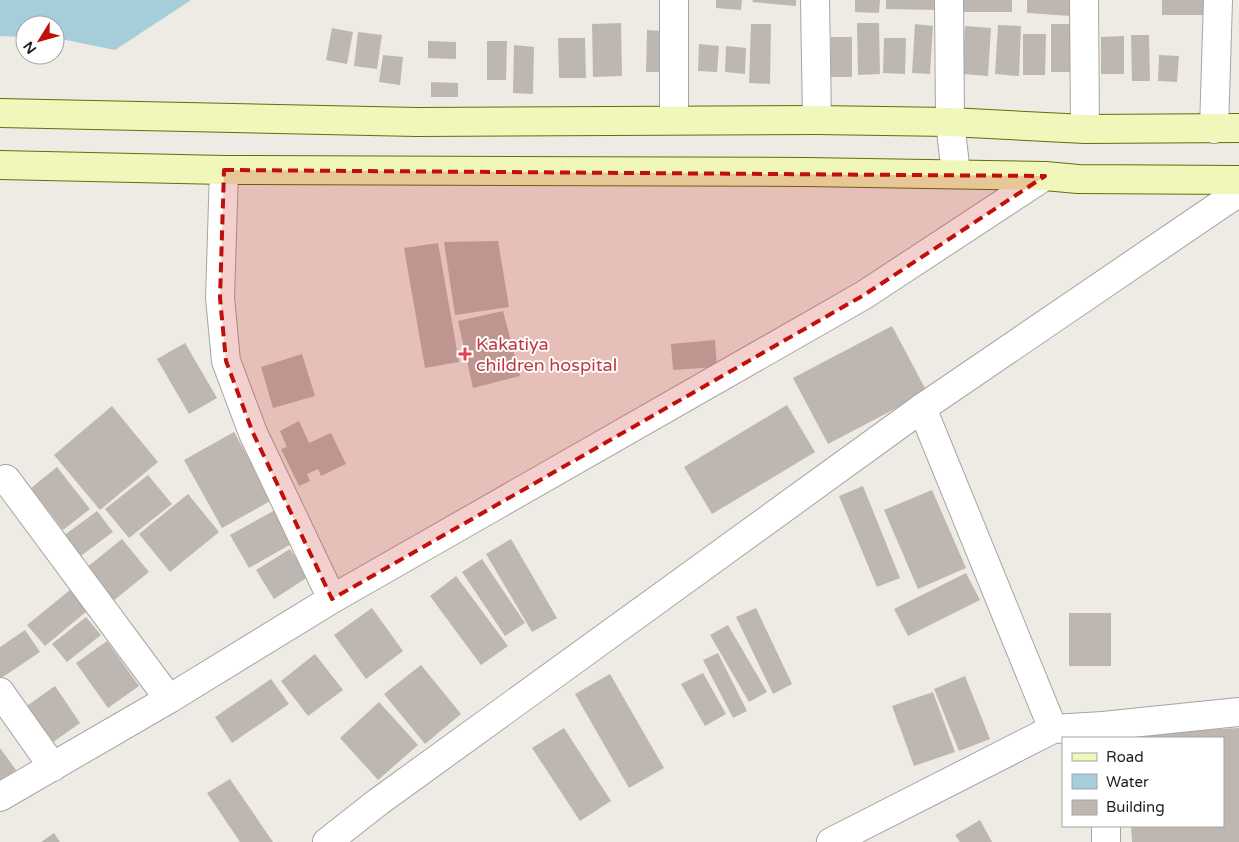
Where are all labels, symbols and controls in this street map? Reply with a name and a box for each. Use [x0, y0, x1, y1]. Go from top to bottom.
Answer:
north arrow [15, 15, 65, 65]
text: N [20, 38, 40, 57]
place label: Kakatiya children hospital [476, 333, 617, 376]
marker: Kakatiya children hospital [458, 347, 472, 361]
legend [1062, 737, 1224, 827]
text: Road [1106, 748, 1144, 766]
text: Water [1106, 773, 1149, 791]
text: Building [1106, 798, 1165, 816]

